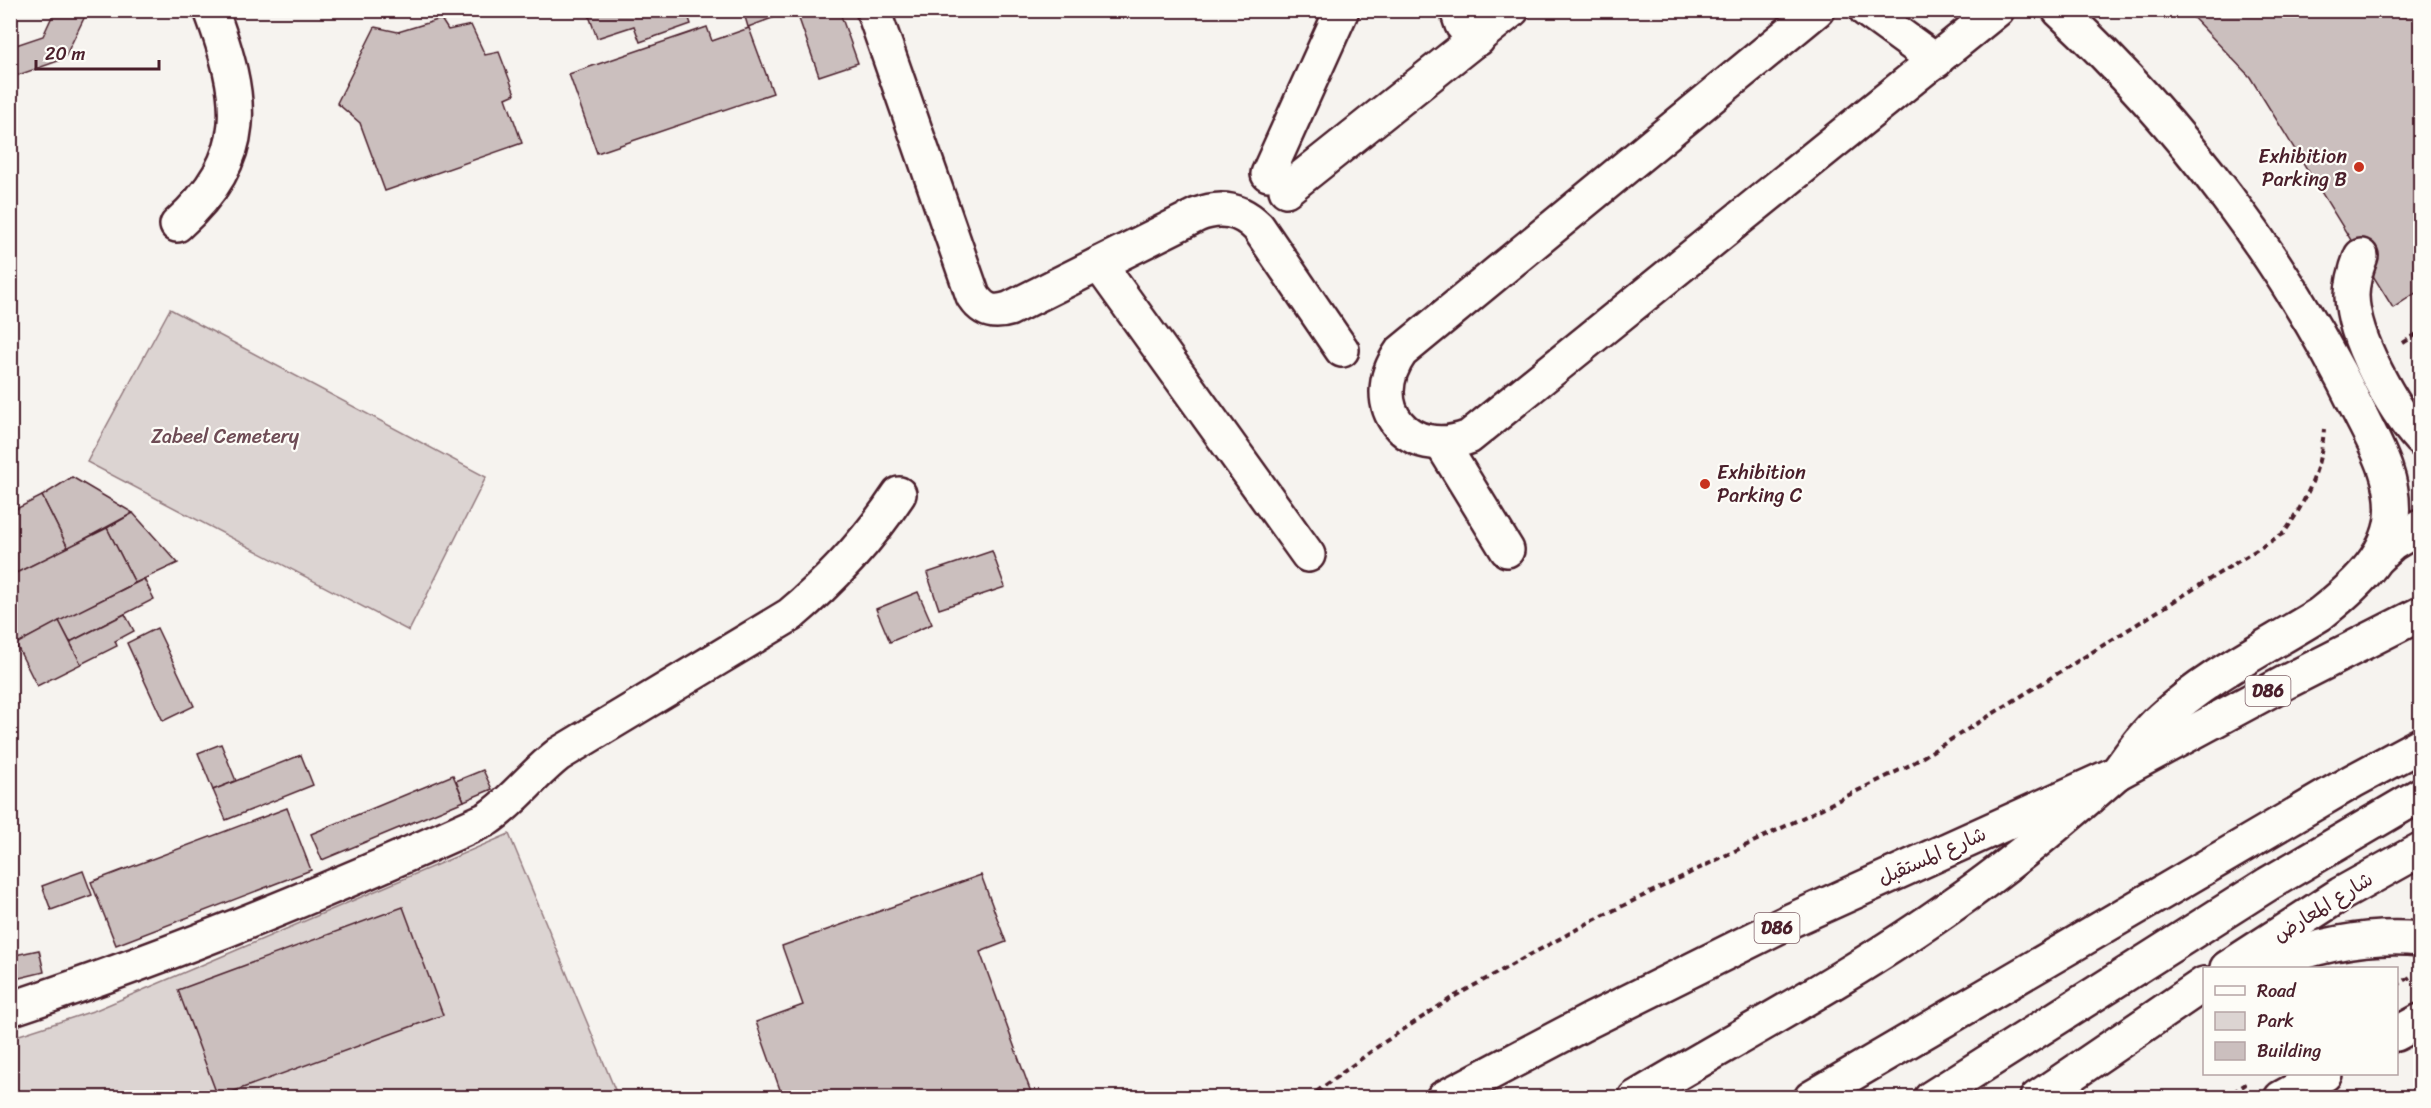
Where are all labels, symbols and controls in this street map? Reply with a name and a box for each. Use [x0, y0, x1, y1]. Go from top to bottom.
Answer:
scale bar [36, 33, 159, 71]
text: 20 m [45, 38, 85, 70]
place label: Exhibition Parking B [2258, 139, 2347, 197]
marker: Exhibition Parking B [2352, 160, 2366, 174]
park label: Zabeel Cemetery [151, 419, 300, 454]
place label: Exhibition Parking C [1717, 455, 1806, 513]
marker: Exhibition Parking C [1698, 477, 1712, 491]
road number: D86 [2246, 676, 2290, 706]
street label: شارع المستقبل [1872, 816, 1992, 896]
street label: شارع المعارض [2266, 862, 2380, 952]
road number: D86 [1754, 913, 1800, 943]
legend [2203, 967, 2398, 1075]
text: Road [2257, 975, 2297, 1007]
text: Park [2257, 1005, 2294, 1037]
text: Building [2257, 1035, 2321, 1067]

